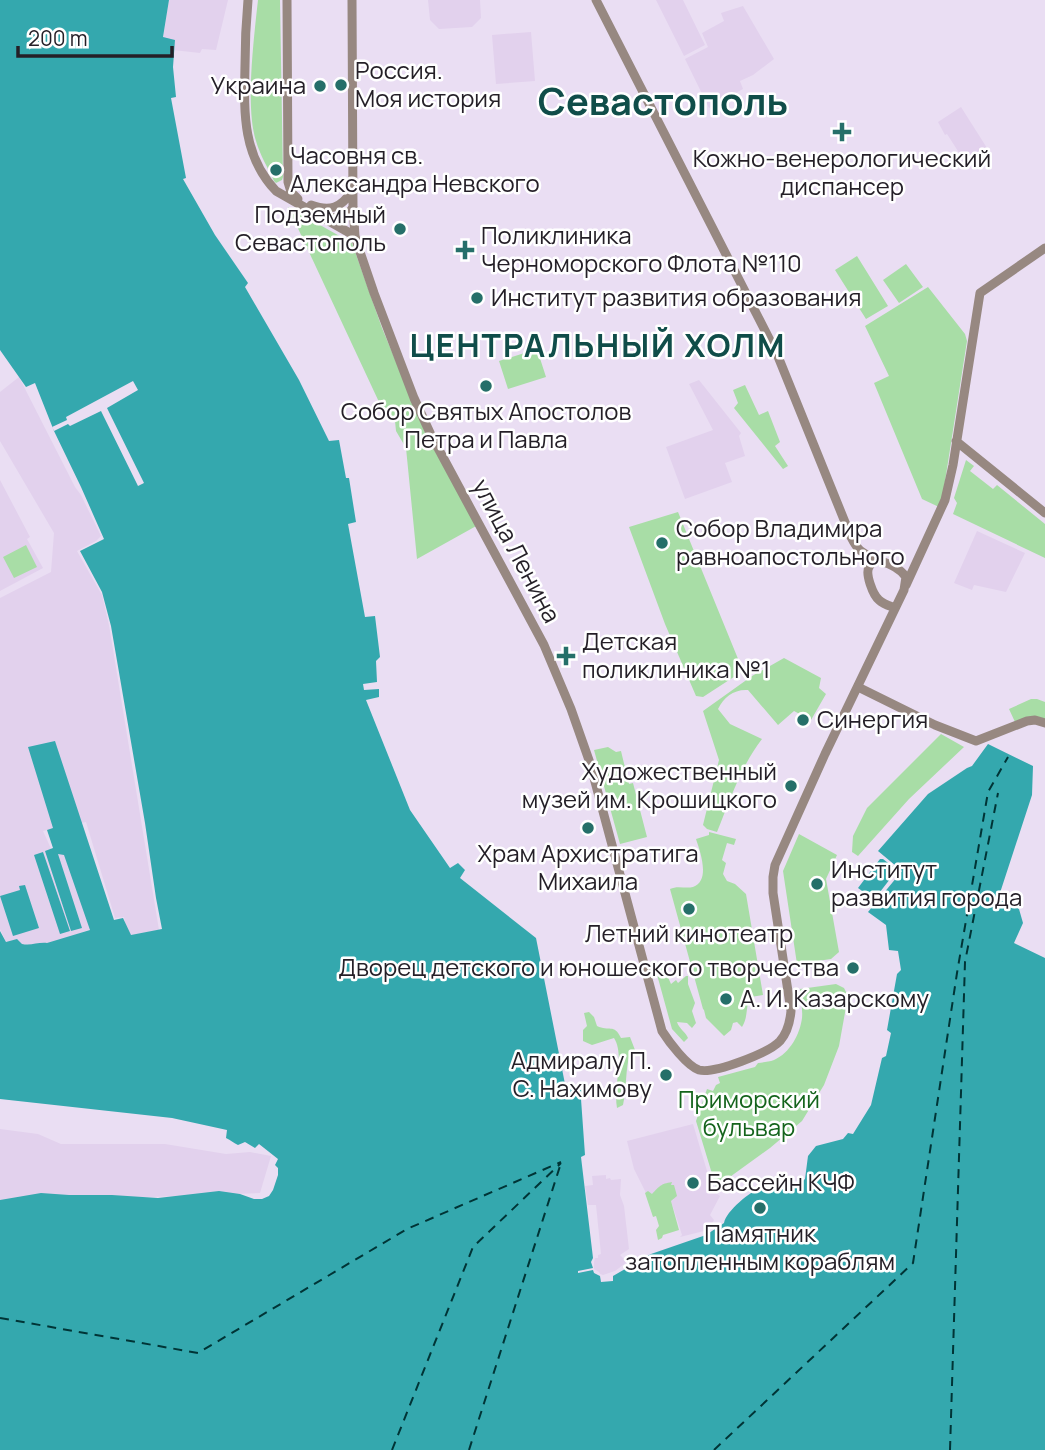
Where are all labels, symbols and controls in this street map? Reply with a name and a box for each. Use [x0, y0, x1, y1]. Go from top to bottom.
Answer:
scale bar [18, 14, 172, 58]
text: 200 m [28, 24, 88, 52]
place label: Россия. Моя история [355, 53, 501, 114]
place label: Украина [210, 68, 306, 101]
district label: Севастополь [538, 74, 788, 126]
marker: Россия. Моя история [333, 77, 349, 93]
marker: Украина [312, 78, 328, 94]
marker: Кожно-венерологический диспансер [832, 122, 852, 142]
place label: Часовня св. Александра Невского [290, 138, 540, 199]
place label: Кожно-венерологический диспансер [693, 141, 991, 202]
marker: Часовня св. Александра Невского [268, 162, 284, 178]
place label: Подземный Севастополь [235, 197, 386, 258]
place label: Поликлиника Черноморского Флота №110 [481, 218, 802, 279]
marker: Подземный Севастополь [392, 221, 408, 237]
marker: Поликлиника Черноморского Флота №110 [455, 240, 475, 260]
place label: Институт развития образования [491, 280, 861, 313]
marker: Институт развития образования [469, 290, 485, 306]
district label: ЦЕНТРАЛЬНЫЙ ХОЛМ [410, 323, 786, 367]
marker: Собор Святых Апостолов Петра и Павла [478, 378, 494, 394]
place label: Собор Святых Апостолов Петра и Павла [341, 394, 631, 455]
street label: улица Ленина [465, 472, 569, 628]
place label: Собор Владимира равноапостольного [676, 511, 905, 572]
marker: Собор Владимира равноапостольного [654, 535, 670, 551]
place label: Детская поликлиника №1 [582, 624, 770, 685]
marker: Детская поликлиника №1 [556, 646, 576, 666]
place label: Синергия [817, 702, 928, 735]
marker: Синергия [795, 712, 811, 728]
place label: Художественный музей им. Крошицкого [522, 754, 777, 815]
marker: Художественный музей им. Крошицкого [783, 778, 799, 794]
marker: Храм Архистратига Михаила [580, 820, 596, 836]
place label: Храм Архистратига Михаила [477, 836, 699, 897]
place label: Институт развития города [831, 852, 1022, 913]
marker: Институт развития города [809, 876, 825, 892]
marker: Летний кинотеатр [681, 901, 697, 917]
place label: Летний кинотеатр [585, 916, 793, 949]
place label: Дворец детского и юношеского творчества [338, 950, 839, 983]
marker: Дворец детского и юношеского творчества [845, 960, 861, 976]
place label: А. И. Казарскому [740, 981, 929, 1014]
marker: А. И. Казарскому [718, 991, 734, 1007]
place label: Адмиралу П. С. Нахимову [511, 1043, 652, 1104]
marker: Адмиралу П. С. Нахимову [658, 1067, 674, 1083]
park label: Приморский бульвар [678, 1082, 820, 1143]
place label: Бассейн КЧФ [707, 1165, 855, 1198]
marker: Бассейн КЧФ [685, 1175, 701, 1191]
marker: Памятник затопленным кораблям [752, 1200, 768, 1216]
place label: Памятник затопленным кораблям [625, 1216, 895, 1277]

